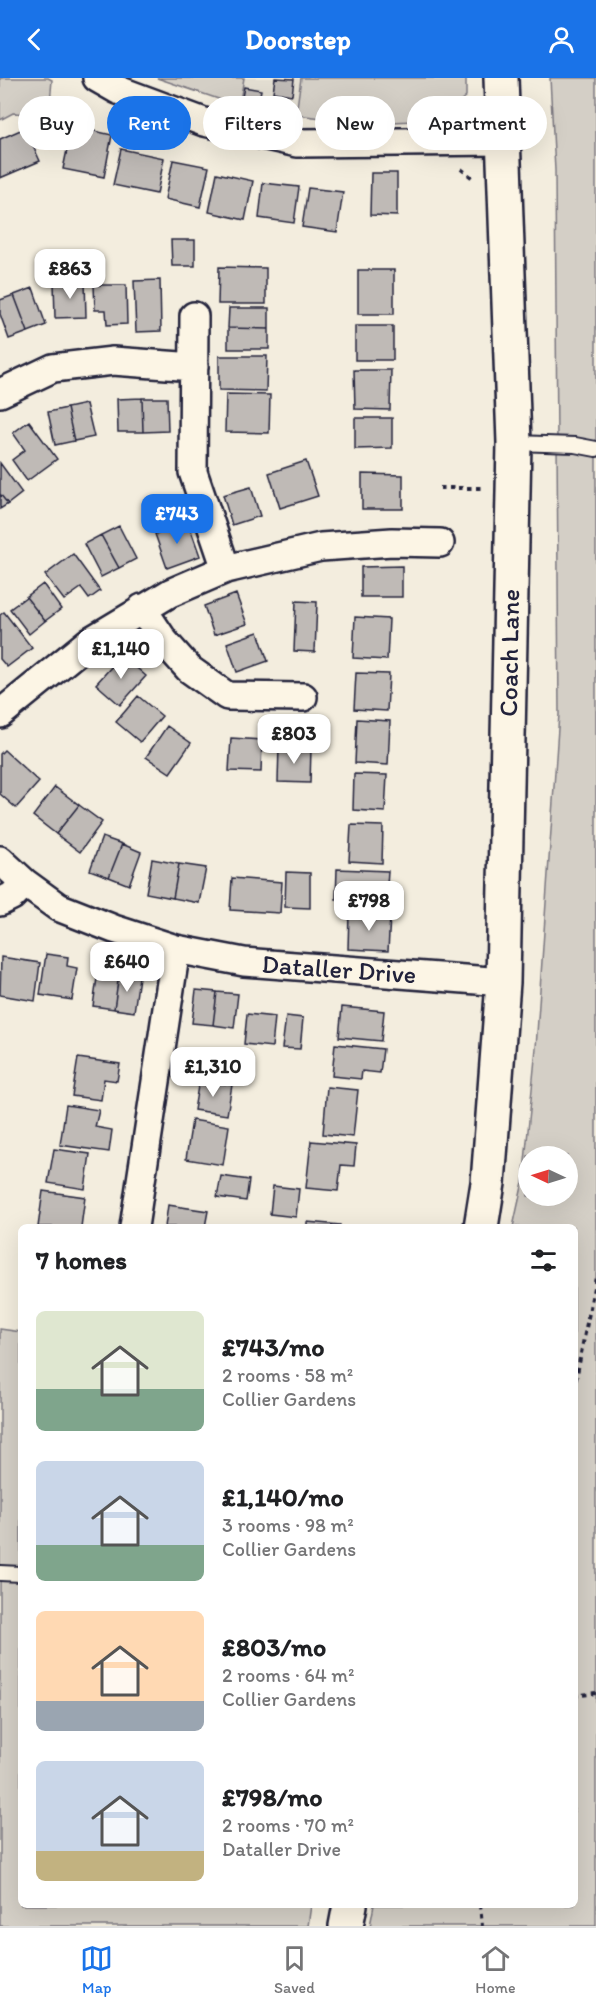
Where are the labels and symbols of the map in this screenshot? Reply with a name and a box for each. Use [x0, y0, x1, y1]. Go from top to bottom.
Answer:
pin: £863 [34, 249, 106, 300]
pin: £743 [141, 494, 213, 545]
street label: Coach Lane [492, 589, 526, 717]
pin: £1,140 [72, 629, 170, 680]
pin: £803 [258, 714, 330, 765]
pin: £798 [333, 881, 405, 932]
pin: £640 [91, 942, 163, 993]
street label: Dataller Drive [261, 948, 417, 990]
pin: £1,310 [164, 1047, 262, 1098]
north arrow [518, 1146, 578, 1206]

